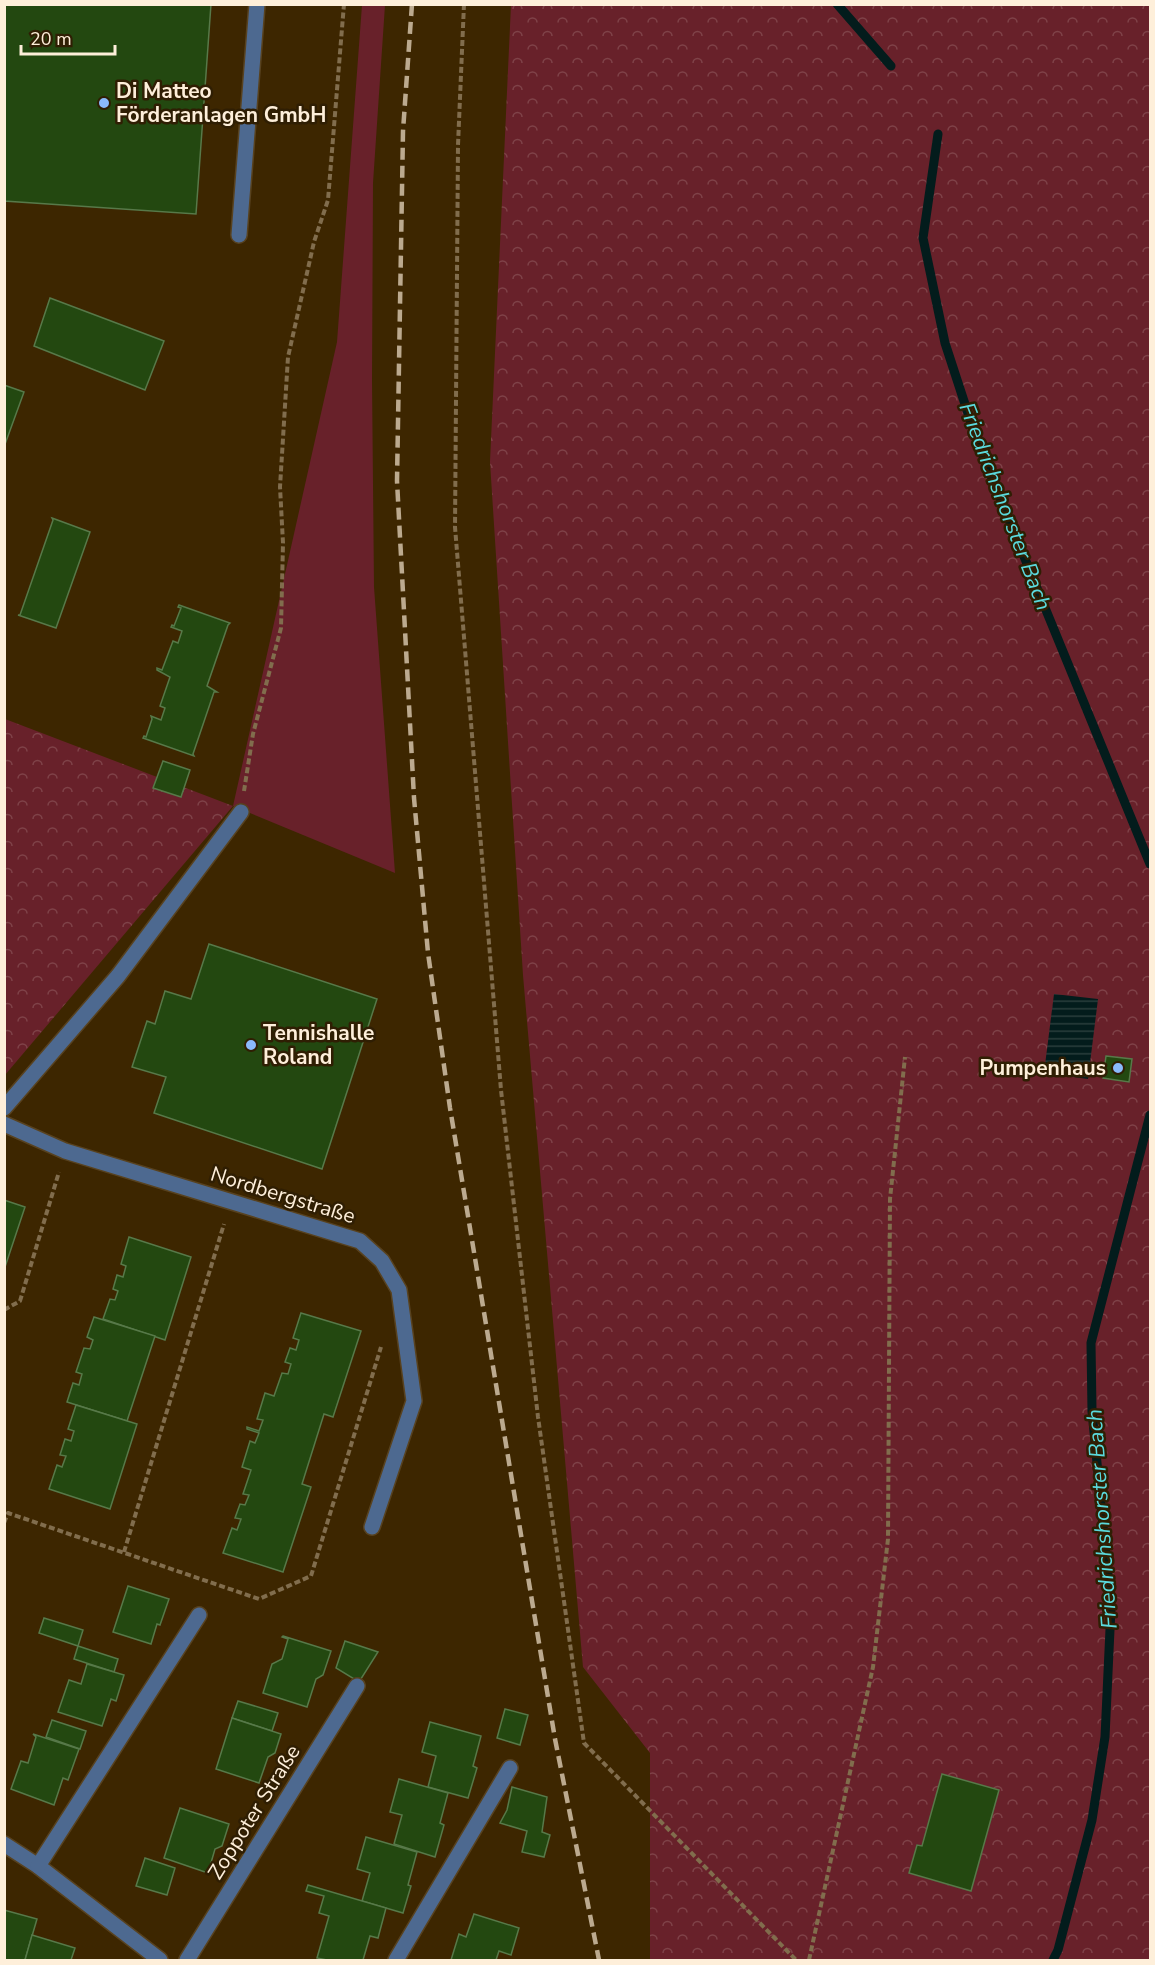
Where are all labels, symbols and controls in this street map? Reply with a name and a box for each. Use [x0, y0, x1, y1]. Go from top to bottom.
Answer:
scale bar [21, 18, 116, 56]
text: 20 m [30, 27, 72, 51]
place label: Di Matteo Förderanlagen GmbH [116, 77, 326, 129]
marker: Di Matteo Förderanlagen GmbH [97, 96, 111, 110]
water label: Friedrichshorster Bach [952, 398, 1059, 615]
place label: Tennishalle Roland [263, 1019, 374, 1071]
marker: Tennishalle Roland [244, 1038, 258, 1052]
place label: Pumpenhaus [979, 1054, 1106, 1082]
marker: Pumpenhaus [1111, 1061, 1125, 1075]
street label: Nordbergstraße [207, 1160, 359, 1230]
water label: Friedrichshorster Bach [1079, 1408, 1125, 1630]
street label: Zoppoter Straße [201, 1739, 307, 1885]

